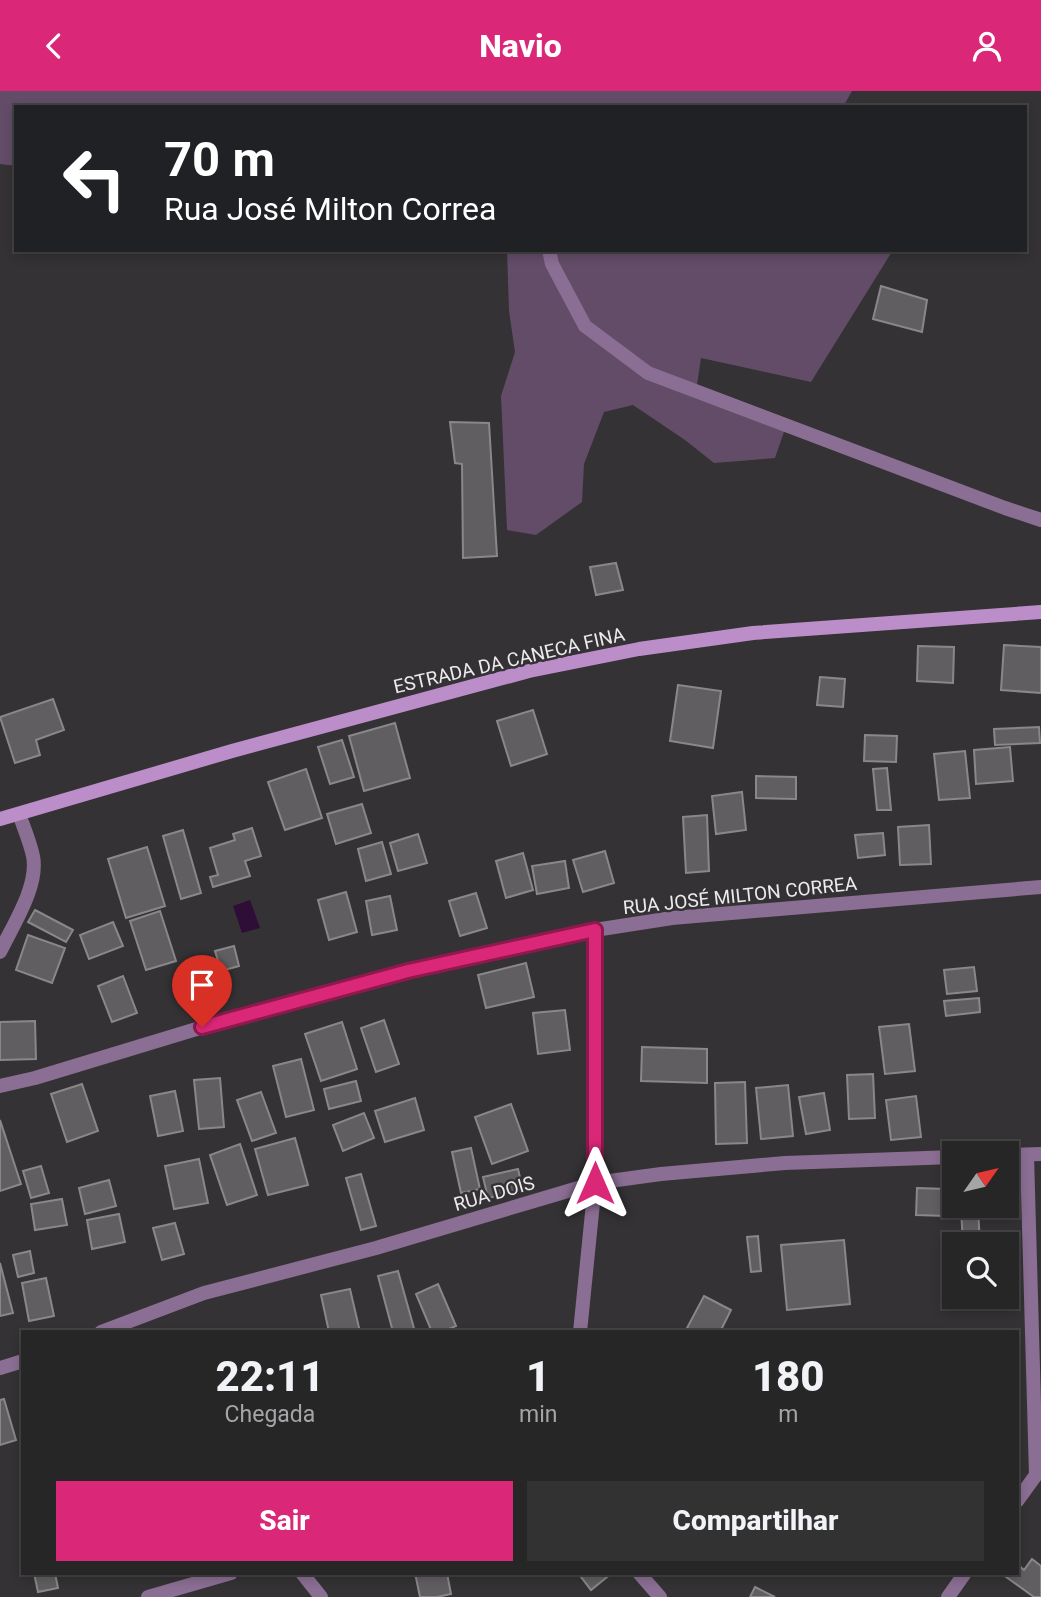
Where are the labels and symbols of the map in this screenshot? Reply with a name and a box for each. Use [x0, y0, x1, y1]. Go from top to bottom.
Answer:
street label: ESTRADA DA CANECA FINA [391, 623, 628, 698]
street label: RUA JOSÉ MILTON CORREA [622, 872, 859, 919]
pin [172, 955, 232, 1027]
north arrow [942, 1141, 1018, 1218]
position arrow [558, 1146, 632, 1220]
street label: RUA DOIS [451, 1171, 537, 1216]

